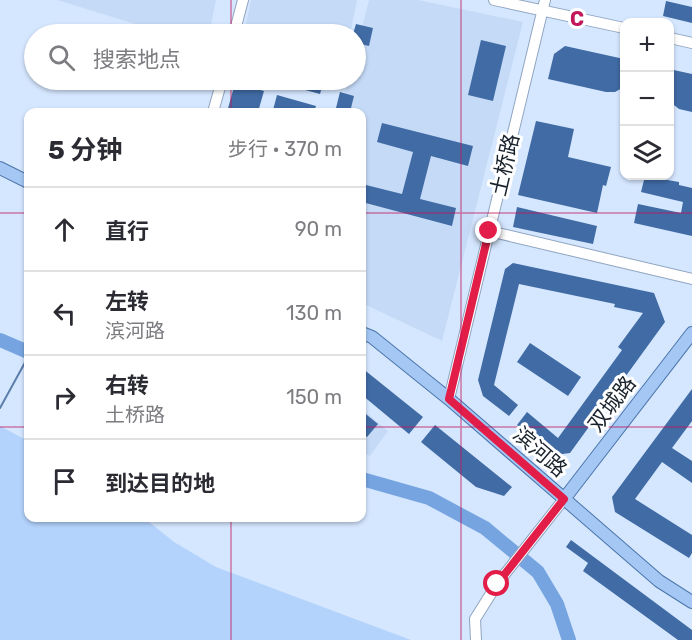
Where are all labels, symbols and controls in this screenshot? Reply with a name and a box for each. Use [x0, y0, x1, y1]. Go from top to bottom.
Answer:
text: C [570, 7, 584, 31]
map controls [620, 18, 674, 180]
button: + [620, 18, 674, 72]
search box [24, 24, 366, 90]
icon: search [45, 41, 78, 74]
text: 搜索地点 [93, 46, 181, 73]
button: − [620, 72, 674, 126]
button: layers [620, 126, 674, 180]
street label: 土桥路 [485, 131, 524, 198]
text: 5 分钟 [48, 135, 122, 166]
text: 步行 · 370 m [228, 137, 342, 161]
icon: ahead [48, 213, 81, 246]
text: 90 m [295, 217, 342, 241]
route end [475, 217, 501, 243]
text: 直行 [105, 218, 149, 245]
text: 左转 [105, 288, 149, 315]
icon: left [48, 297, 81, 330]
text: 130 m [286, 301, 342, 325]
text: 滨河路 [105, 319, 165, 343]
street label: 双城路 [583, 371, 641, 436]
text: 右转 [105, 372, 149, 399]
icon: right [48, 381, 81, 414]
text: 150 m [286, 385, 342, 409]
text: 土桥路 [105, 403, 165, 427]
street label: 滨河路 [508, 422, 572, 482]
icon: arrive [48, 465, 81, 498]
text: 到达目的地 [105, 470, 215, 497]
route start [483, 570, 509, 596]

